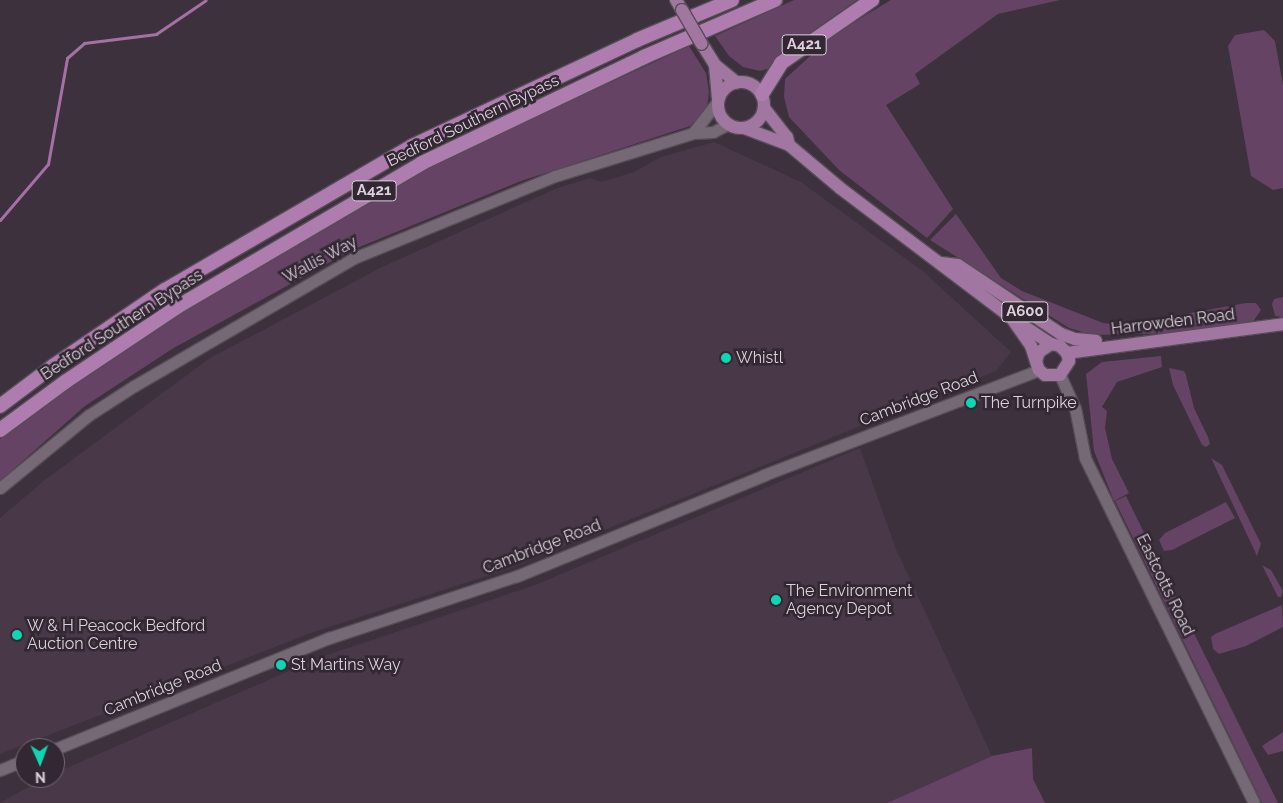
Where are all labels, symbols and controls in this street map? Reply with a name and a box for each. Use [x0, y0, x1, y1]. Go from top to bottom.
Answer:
road number: A421 [782, 32, 826, 58]
street label: Bedford Southern Bypass [384, 71, 562, 171]
road number: A421 [352, 178, 396, 204]
street label: Wallis Way [279, 232, 361, 288]
street label: Bedford Southern Bypass [37, 265, 207, 385]
road number: A600 [1001, 300, 1049, 324]
street label: Harrowden Road [1110, 305, 1236, 339]
place label: Whistl [736, 348, 783, 368]
marker: Whistl [720, 352, 732, 364]
street label: Cambridge Road [857, 368, 981, 430]
place label: The Turnpike [981, 393, 1077, 413]
marker: The Turnpike [965, 397, 977, 409]
street label: Cambridge Road [480, 516, 604, 578]
street label: Eastcotts Road [1132, 531, 1198, 639]
place label: The Environment Agency Depot [786, 581, 912, 619]
marker: The Environment Agency Depot [770, 594, 782, 606]
place label: W & H Peacock Bedford Auction Centre [27, 616, 206, 654]
marker: W & H Peacock Bedford Auction Centre [11, 629, 23, 641]
place label: St Martins Way [291, 655, 401, 675]
street label: Cambridge Road [101, 656, 225, 720]
marker: St Martins Way [275, 659, 287, 671]
north arrow [15, 738, 65, 788]
text: N [35, 769, 46, 785]

